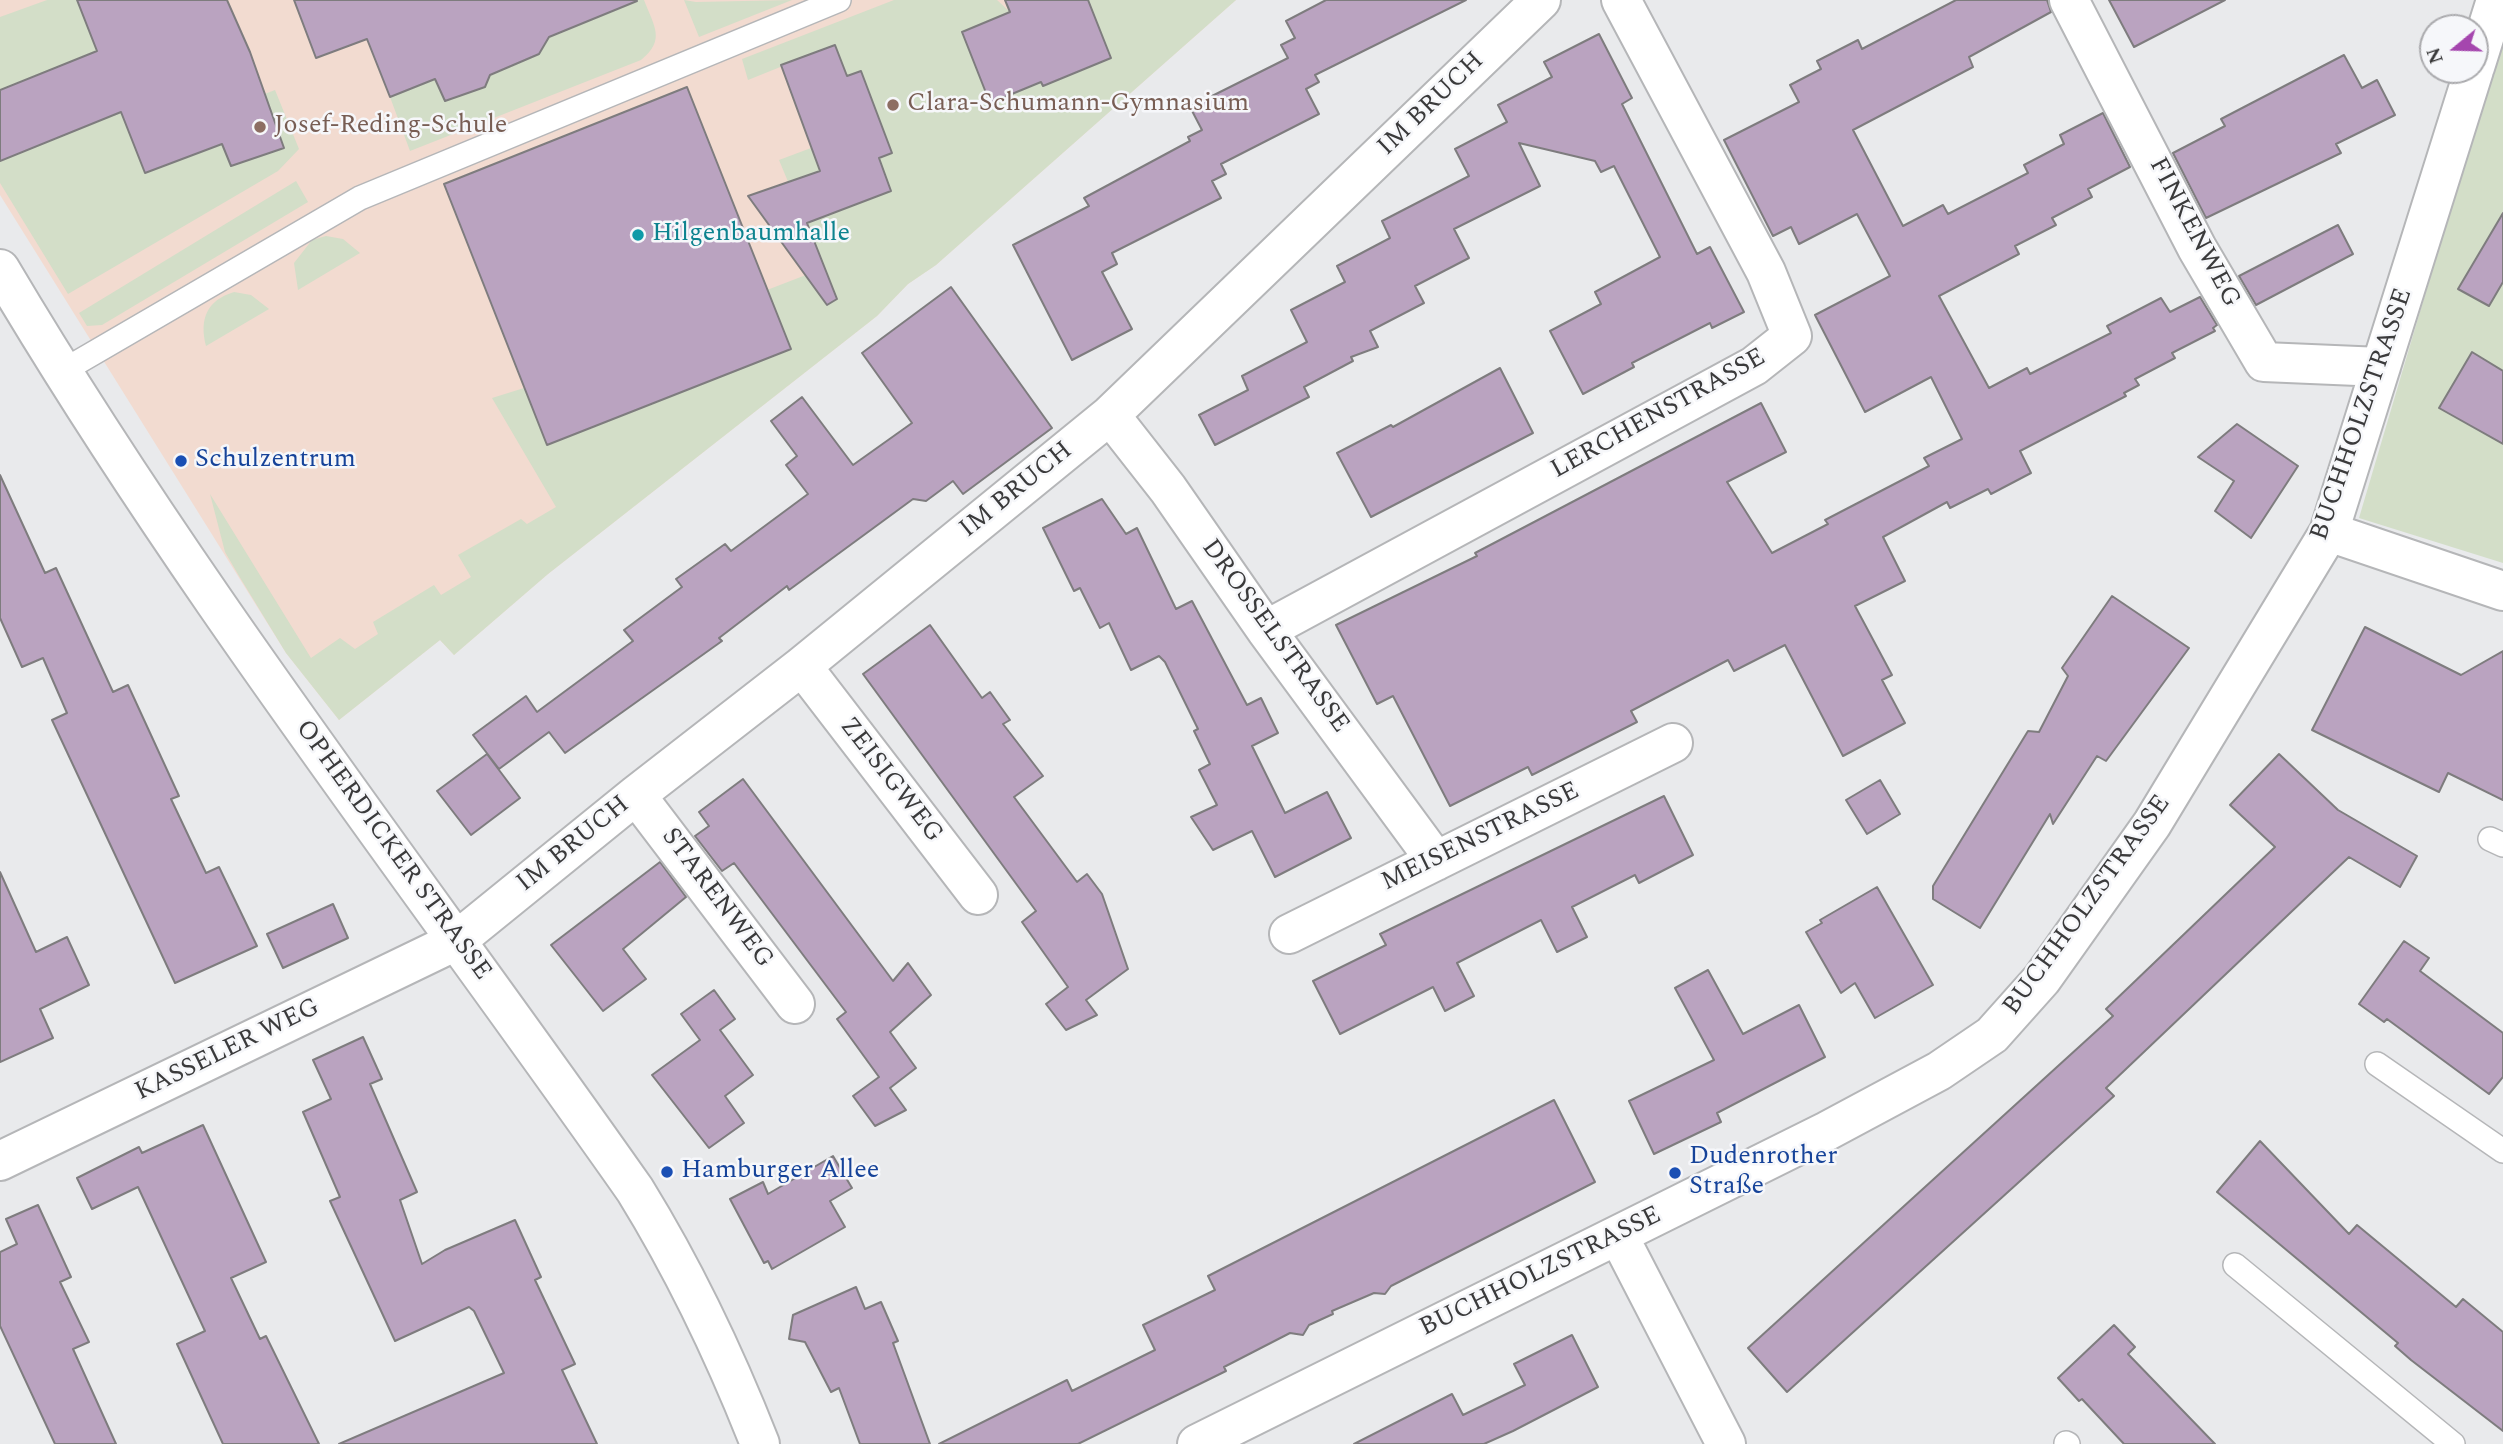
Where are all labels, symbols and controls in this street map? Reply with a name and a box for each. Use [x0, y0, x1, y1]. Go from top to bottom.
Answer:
north arrow [2419, 14, 2489, 84]
text: N [2419, 43, 2452, 67]
street label: IM BRUCH [1372, 47, 1492, 163]
place label: Clara-Schumann-Gymnasium [907, 89, 1249, 121]
marker: Clara-Schumann-Gymnasium [885, 97, 901, 113]
place label: Josef-Reding-Schule [274, 111, 507, 143]
marker: Josef-Reding-Schule [252, 119, 268, 135]
street label: FINKENWEG [2140, 153, 2246, 313]
place label: Hilgenbaumhalle [652, 219, 850, 251]
marker: Hilgenbaumhalle [630, 227, 646, 243]
street label: BUCHHOLZSTRASSE [2305, 285, 2421, 545]
street label: LERCHENSTRASSE [1546, 343, 1772, 487]
street label: IM BRUCH [954, 436, 1080, 546]
place label: Schulzentrum [195, 445, 356, 477]
marker: Schulzentrum [173, 453, 189, 469]
street label: DROSSELSTRASSE [1193, 534, 1355, 740]
street label: ZEISIGWEG [832, 712, 948, 850]
street label: OPHERDICKER STRASSE [287, 715, 497, 987]
street label: MEISENSTRASSE [1377, 777, 1585, 899]
street label: IM BRUCH [511, 790, 637, 900]
street label: BUCHHOLZSTRASSE [1998, 790, 2178, 1022]
street label: STARENWEG [653, 823, 779, 975]
street label: KASSELER WEG [131, 993, 325, 1109]
place label: Dudenrother Straße [1689, 1142, 1838, 1204]
place label: Hamburger Allee [681, 1156, 879, 1188]
marker: Hamburger Allee [659, 1164, 675, 1180]
marker: Dudenrother Straße [1667, 1165, 1683, 1181]
street label: BUCHHOLZSTRASSE [1415, 1201, 1667, 1345]

